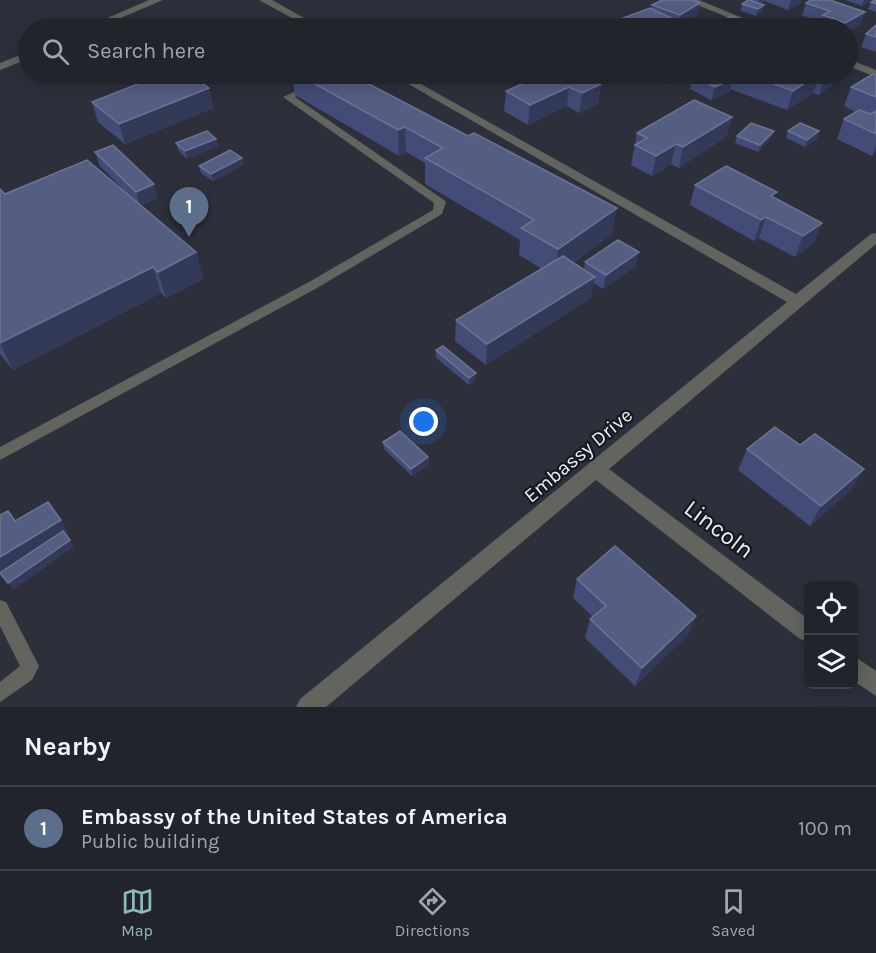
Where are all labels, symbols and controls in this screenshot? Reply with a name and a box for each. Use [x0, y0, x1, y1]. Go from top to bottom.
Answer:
search box [18, 18, 858, 84]
icon: search [39, 35, 72, 68]
text: Search here [87, 38, 205, 64]
pin: 1 [170, 188, 208, 237]
street label: Embassy Drive [520, 403, 637, 507]
your location [409, 407, 438, 436]
street label: Lincoln [679, 494, 759, 564]
map controls [804, 581, 858, 689]
button: locate [804, 581, 858, 635]
button: layers [804, 635, 858, 689]
text: Nearby [24, 731, 111, 762]
text: Embassy of the United States of America [81, 804, 508, 830]
text: 1 [40, 817, 47, 840]
text: 100 m [798, 817, 852, 840]
text: Public building [81, 830, 219, 853]
tab: Map [121, 885, 154, 940]
tab: Directions [395, 885, 470, 940]
tab: Saved [711, 885, 755, 940]

